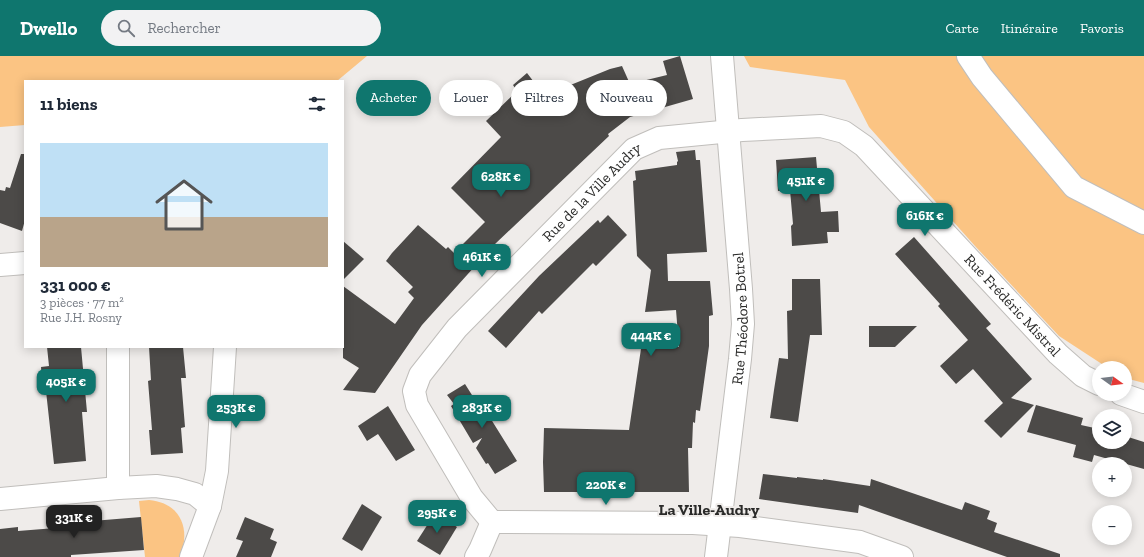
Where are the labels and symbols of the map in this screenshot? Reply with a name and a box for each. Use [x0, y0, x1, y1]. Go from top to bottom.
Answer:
street label: Rue de la Ville Audry [539, 138, 644, 245]
pin: 628K € [468, 164, 534, 198]
pin: 451K € [773, 168, 839, 202]
pin: 616K € [892, 203, 958, 237]
pin: 461K € [449, 244, 515, 278]
street label: Rue Frédéric Mistral [961, 250, 1065, 360]
street label: Rue Théodore Botrel [728, 252, 752, 386]
pin: 444K € [618, 323, 684, 357]
north arrow [1092, 361, 1132, 401]
pin: 405K € [33, 369, 99, 403]
pin: 253K € [203, 395, 269, 429]
pin: 283K € [449, 395, 515, 429]
pin: 220K € [573, 472, 639, 506]
pin: 295K € [404, 500, 470, 534]
district label: La Ville-Audry [658, 500, 760, 519]
pin: 331K € [41, 505, 107, 539]

